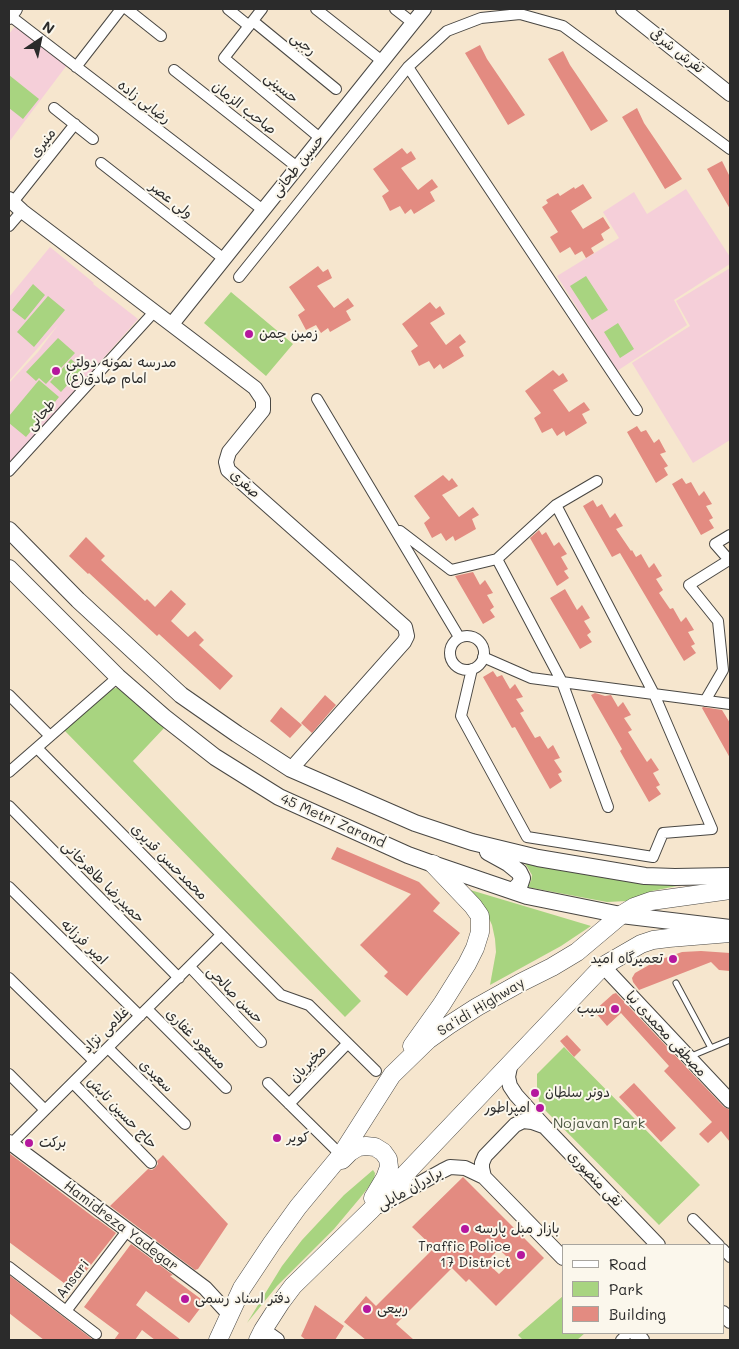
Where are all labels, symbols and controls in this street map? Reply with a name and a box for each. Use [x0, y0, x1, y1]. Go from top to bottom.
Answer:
north arrow [15, 15, 65, 65]
text: N [39, 16, 58, 38]
street label: تفرش شرقی [647, 25, 707, 77]
street label: رجبی [287, 29, 319, 59]
street label: حسینی [261, 69, 301, 107]
street label: رضایی زاده [114, 77, 174, 127]
street label: صاحب الزمان [209, 78, 279, 138]
street label: منیری [26, 125, 60, 161]
street label: حسین طحانی [268, 132, 328, 200]
street label: ولی عصر [146, 178, 196, 222]
place label: زمین چمن [259, 326, 318, 342]
marker: زمین چمن [243, 328, 255, 340]
place label: مدرسه نمونه دولتی امام صادق(ع) [66, 355, 176, 388]
marker: مدرسه نمونه دولتی امام صادق(ع) [50, 365, 62, 377]
street label: طحانی [23, 396, 59, 434]
street label: صفری [227, 466, 263, 502]
street label: 45 Metri Zarand [278, 790, 388, 852]
street label: محمدحسن قدیری [127, 820, 211, 904]
street label: حمیدرضا طاهرخانی [58, 837, 148, 927]
street label: امیر فرزانه [57, 916, 111, 968]
place label: تعمیرگاه امید [590, 951, 663, 967]
marker: تعمیرگاه امید [667, 953, 679, 965]
street label: حسن صالحی [203, 963, 267, 1027]
street label: Sa'idi Highway [434, 974, 528, 1040]
street label: مصطفی محمدی نیا [622, 988, 710, 1080]
place label: سیب [577, 1001, 605, 1017]
street label: غلامی نژاد [79, 1003, 133, 1057]
marker: سیب [609, 1003, 621, 1015]
street label: مسعود غفاری [162, 1005, 230, 1073]
street label: مخبریان [286, 1042, 330, 1086]
street label: سعيدی [136, 1056, 176, 1096]
street label: حاج حسین تابش [83, 1073, 161, 1153]
place label: دونر سلطان [545, 1085, 610, 1101]
marker: دونر سلطان [529, 1087, 541, 1099]
place label: امپراطور [485, 1100, 530, 1116]
marker: امپراطور [534, 1102, 546, 1114]
park label: Nojavan Park [553, 1116, 645, 1132]
place label: کویر [287, 1130, 309, 1146]
marker: کویر [271, 1132, 283, 1144]
place label: برکت [39, 1135, 66, 1151]
marker: برکت [23, 1137, 35, 1149]
street label: نقی منصوری [564, 1147, 626, 1211]
street label: برادران مایلی [374, 1164, 446, 1214]
street label: Hamidreza Yadegar [60, 1177, 182, 1275]
place label: بازار مبل پارسه [475, 1221, 560, 1237]
marker: بازار مبل پارسه [459, 1223, 471, 1235]
place label: Traffic Police 17 District [418, 1239, 511, 1272]
legend [562, 1244, 724, 1334]
marker: Traffic Police 17 District [515, 1249, 527, 1261]
text: Road [609, 1254, 646, 1274]
street label: Ansari [53, 1256, 93, 1302]
text: Park [609, 1279, 643, 1299]
place label: دفتر اسناد رسمی [195, 1291, 291, 1307]
marker: دفتر اسناد رسمی [179, 1293, 191, 1305]
place label: ربیعی [377, 1301, 408, 1317]
marker: ربیعی [361, 1303, 373, 1315]
text: Building [609, 1304, 666, 1324]

